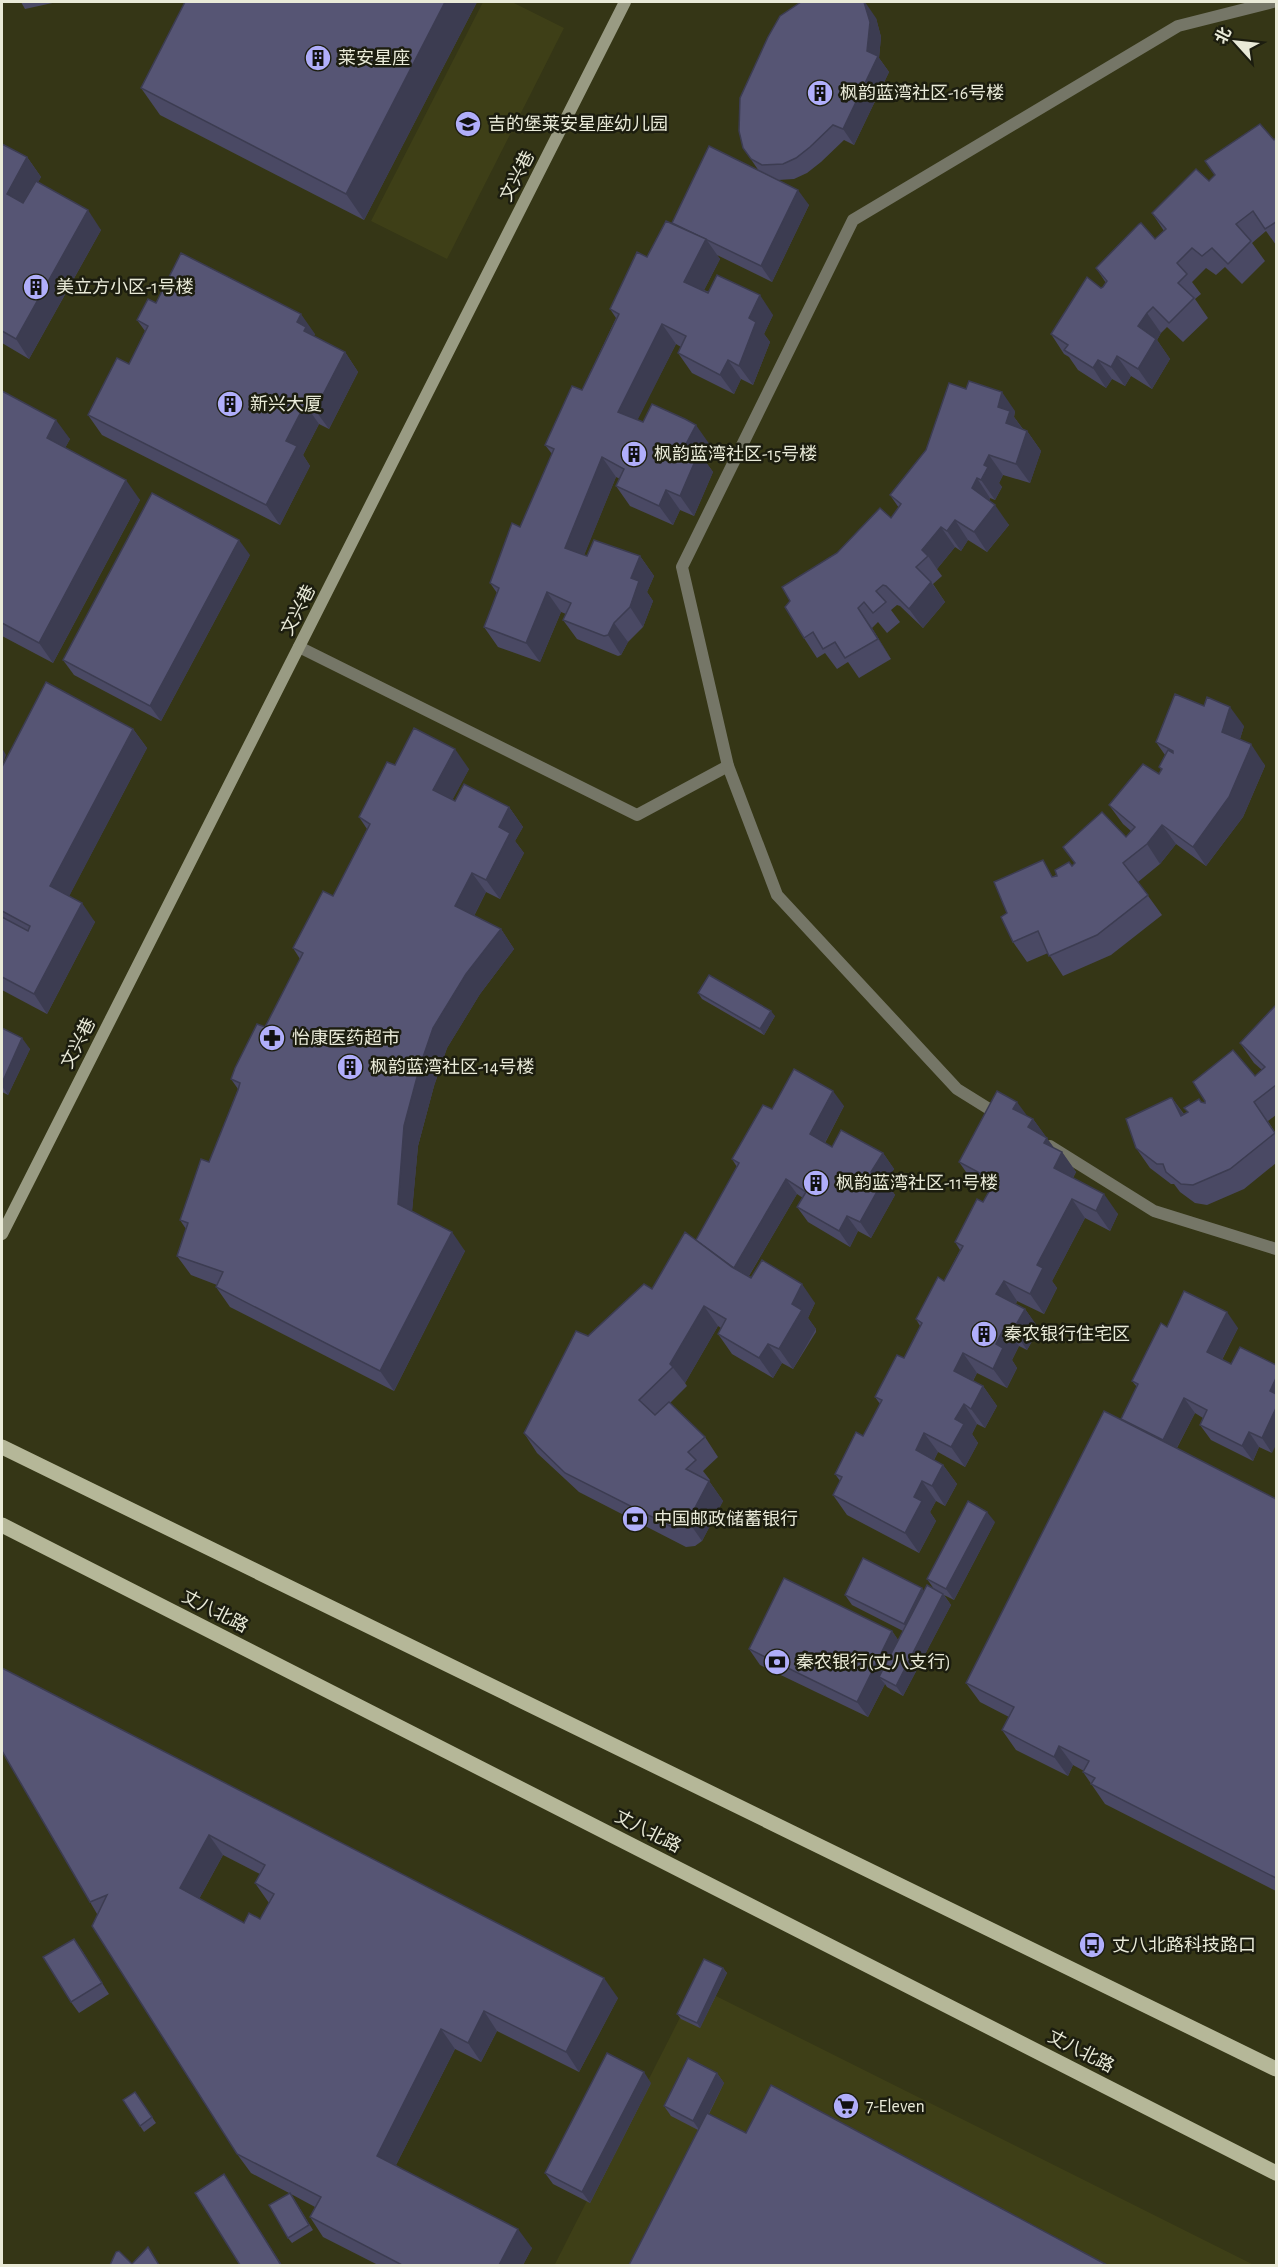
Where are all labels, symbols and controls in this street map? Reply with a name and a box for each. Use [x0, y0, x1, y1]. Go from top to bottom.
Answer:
north arrow [1206, 12, 1266, 72]
text: 北 [1212, 24, 1234, 46]
building icon: 莱安星座 [303, 43, 333, 73]
place label: 莱安星座 [338, 48, 410, 68]
building icon: 枫韵蓝湾社区-16号楼 [805, 78, 835, 108]
place label: 枫韵蓝湾社区-16号楼 [840, 83, 1004, 103]
school or university icon: 吉的堡莱安星座幼儿园 [453, 109, 483, 139]
place label: 吉的堡莱安星座幼儿园 [488, 114, 668, 134]
street label: 文兴巷 [496, 147, 538, 205]
building icon: 美立方小区-1号楼 [21, 272, 51, 302]
place label: 美立方小区-1号楼 [56, 277, 194, 297]
building icon: 新兴大厦 [215, 389, 245, 419]
place label: 新兴大厦 [250, 394, 322, 414]
building icon: 枫韵蓝湾社区-15号楼 [619, 439, 649, 469]
place label: 枫韵蓝湾社区-15号楼 [654, 444, 817, 464]
street label: 文兴巷 [277, 581, 319, 639]
street label: 文兴巷 [57, 1014, 99, 1072]
pharmacy icon: 怡康医药超市 [257, 1023, 287, 1053]
place label: 怡康医药超市 [292, 1028, 400, 1048]
building icon: 枫韵蓝湾社区-14号楼 [335, 1052, 365, 1082]
place label: 枫韵蓝湾社区-14号楼 [370, 1057, 534, 1077]
building icon: 枫韵蓝湾社区-11号楼 [801, 1168, 831, 1198]
place label: 枫韵蓝湾社区-11号楼 [836, 1173, 998, 1193]
building icon: 秦农银行住宅区 [969, 1319, 999, 1349]
place label: 秦农银行住宅区 [1004, 1324, 1130, 1344]
bank icon: 中国邮政储蓄银行 [620, 1504, 650, 1534]
place label: 中国邮政储蓄银行 [654, 1509, 798, 1529]
street label: 丈八北路 [178, 1586, 252, 1636]
bank icon: 秦农银行(丈八支行) [762, 1647, 792, 1677]
place label: 秦农银行(丈八支行) [796, 1652, 951, 1672]
street label: 丈八北路 [611, 1806, 685, 1856]
bus stop icon: 丈八北路科技路口 [1077, 1930, 1107, 1960]
place label: 丈八北路科技路口 [1112, 1935, 1256, 1955]
street label: 丈八北路 [1044, 2026, 1118, 2076]
supermarket icon: 7-Eleven [831, 2091, 861, 2121]
place label: 7-Eleven [866, 2098, 925, 2116]

